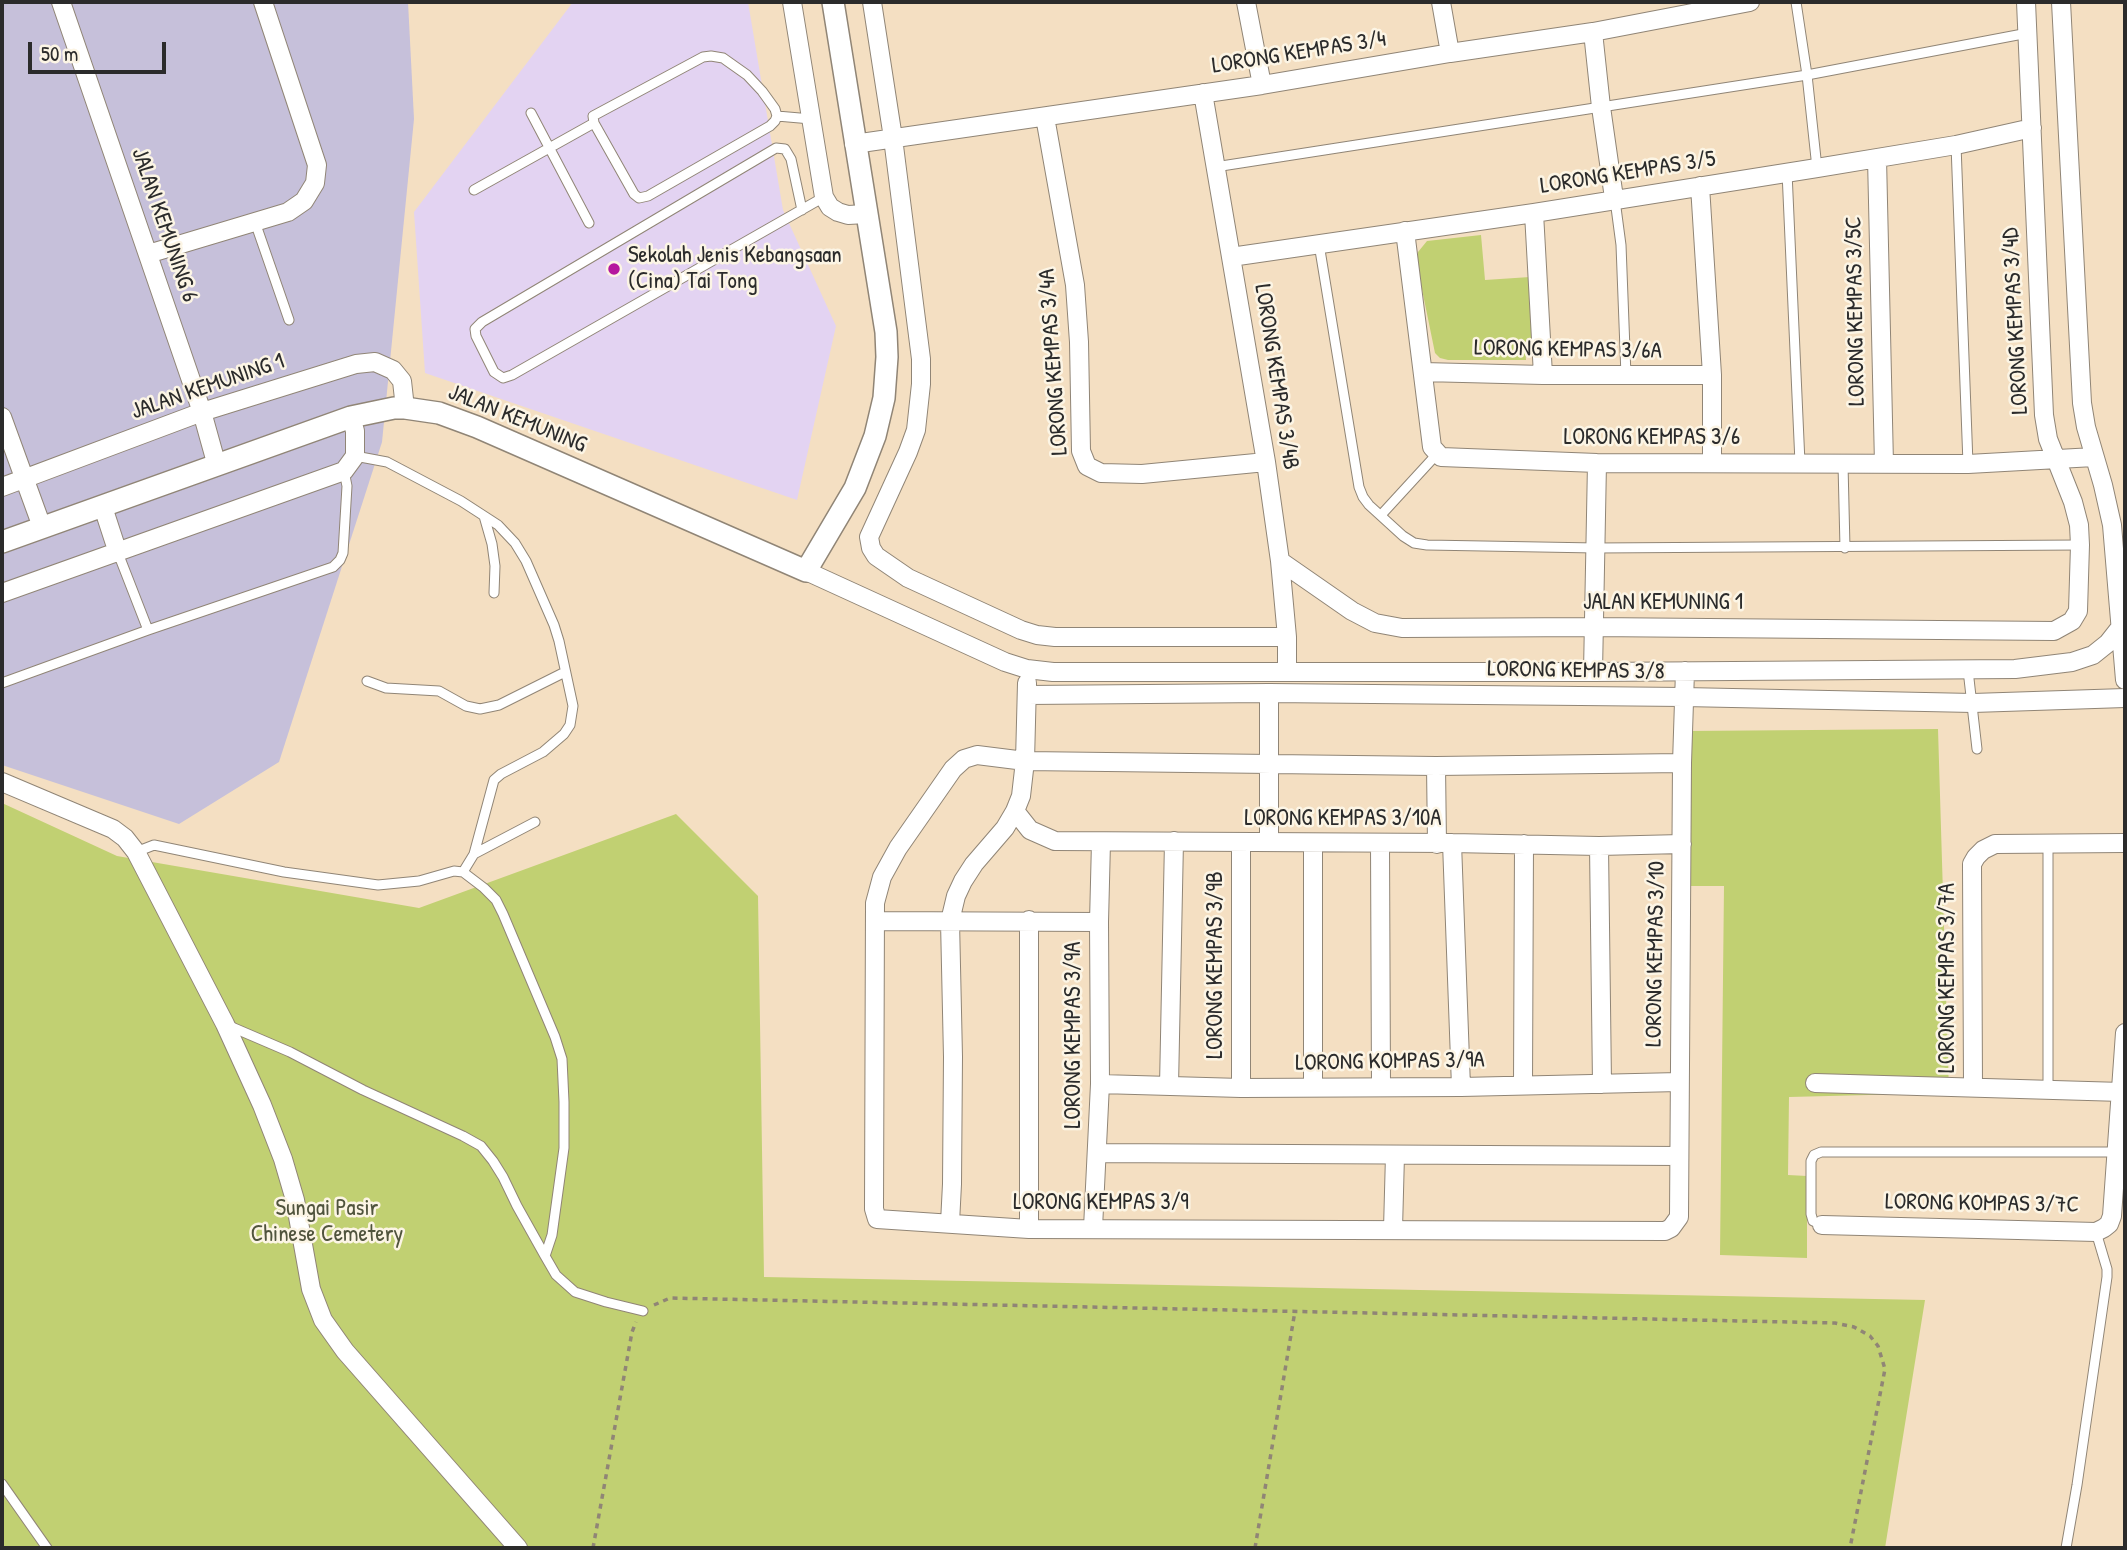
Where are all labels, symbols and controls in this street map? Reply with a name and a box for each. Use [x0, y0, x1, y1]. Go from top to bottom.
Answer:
street label: LORONG KEMPAS 3/4 [1210, 26, 1388, 80]
scale bar [32, 28, 170, 72]
text: 50 m [41, 39, 78, 68]
street label: JALAN KEMUNING 6 [125, 144, 203, 306]
street label: LORONG KEMPAS 3/5 [1538, 146, 1718, 200]
street label: LORONG KEMPAS 3/5C [1841, 216, 1871, 406]
street label: LORONG KEMPAS 3/4D [1997, 227, 2035, 415]
place label: Sekolah Jenis Kebangsaan (Cina) Tai Tong [628, 242, 842, 296]
marker: Sekolah Jenis Kebangsaan (Cina) Tai Tong [606, 261, 622, 277]
street label: LORONG KEMPAS 3/4A [1034, 268, 1074, 456]
street label: LORONG KEMPAS 3/4B [1248, 282, 1304, 472]
street label: LORONG KEMPAS 3/6A [1474, 335, 1662, 365]
street label: JALAN KEMUNING 1 [128, 348, 288, 426]
street label: JALAN KEMUNING [444, 379, 590, 459]
street label: LORONG KEMPAS 3/6 [1564, 424, 1740, 452]
street label: JALAN KEMUNING 1 [1583, 589, 1743, 617]
street label: LORONG KEMPAS 3/8 [1487, 656, 1665, 686]
street label: LORONG KEMPAS 3/10A [1244, 805, 1442, 833]
street label: LORONG KEMPAS 3/10 [1641, 861, 1671, 1047]
street label: LORONG KEMPAS 3/9B [1202, 871, 1230, 1059]
street label: LORONG KEMPAS 3/7A [1934, 883, 1962, 1073]
street label: LORONG KEMPAS 3/9A [1060, 942, 1088, 1128]
street label: LORONG KOMPAS 3/9A [1295, 1047, 1485, 1077]
street label: LORONG KEMPAS 3/9 [1013, 1189, 1189, 1217]
street label: LORONG KOMPAS 3/7C [1885, 1189, 2079, 1219]
park label: Sungai Pasir Chinese Cemetery [251, 1195, 403, 1249]

